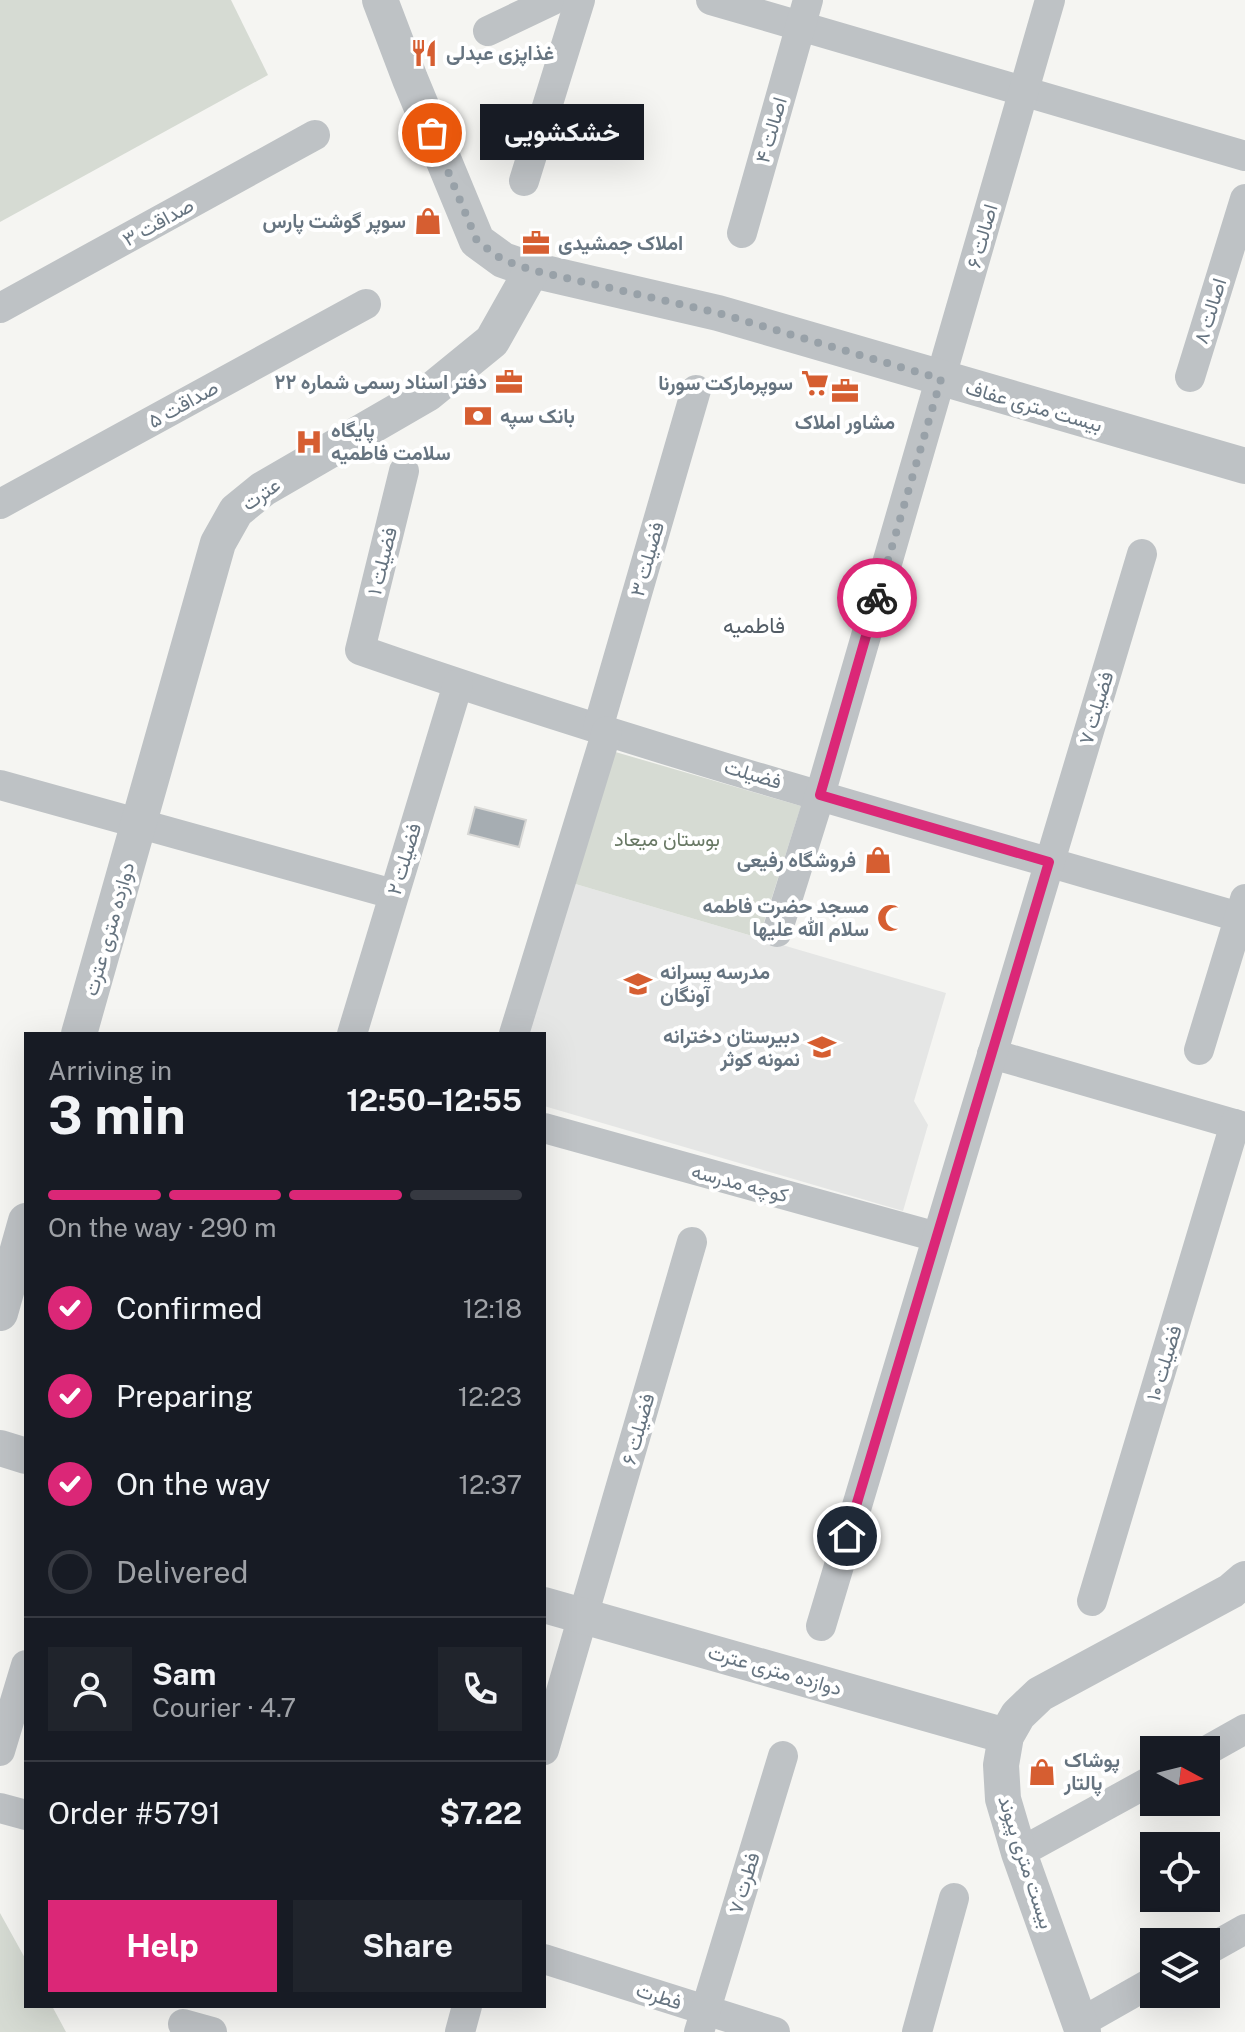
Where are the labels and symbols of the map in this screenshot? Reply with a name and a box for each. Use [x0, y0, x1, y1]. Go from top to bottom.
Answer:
restaurant icon: غذاپزی عبدلی [409, 38, 439, 68]
place label: غذاپزی عبدلی [446, 41, 554, 67]
street label: اصالت ۴ [750, 94, 792, 166]
pin [398, 99, 466, 167]
callout: خشکشویی [480, 105, 644, 161]
street label: صداقت ۳ [118, 193, 198, 251]
street label: اصالت ۶ [961, 201, 1003, 271]
shop icon: سوپر گوشت پارس [413, 206, 443, 236]
place label: سوپر گوشت پارس [262, 209, 406, 235]
office icon: املاک جمشیدی [521, 228, 551, 258]
place label: املاک جمشیدی [558, 231, 683, 255]
street label: اصالت ۸ [1189, 275, 1231, 347]
office icon: دفتر اسناد رسمی شماره ۲۲ [494, 367, 524, 397]
supermarket icon: سوپرمارکت سورنا [800, 368, 830, 398]
place label: دفتر اسناد رسمی شماره ۲۲ [275, 370, 487, 395]
place label: سوپرمارکت سورنا [658, 371, 793, 397]
street label: صداقت ۵ [144, 375, 222, 433]
street label: بیست متری عفاف [963, 375, 1105, 438]
office icon: مشاور املاک [830, 376, 860, 406]
bank icon: بانک سپه [463, 401, 493, 431]
place label: بانک سپه [500, 404, 575, 430]
place label: مشاور املاک [795, 410, 895, 435]
place label: پایگاه سلامت فاطمیه [331, 418, 451, 465]
hospital icon: پایگاه سلامت فاطمیه [294, 427, 324, 457]
street label: عترت [237, 472, 285, 516]
street label: فضیلت ۳ [625, 519, 669, 599]
street label: فضیلت ۱ [362, 525, 402, 597]
courier [837, 558, 917, 638]
district label: فاطمیه [723, 612, 785, 638]
street label: فضیلت ۷ [1074, 669, 1118, 747]
street label: فضیلت [721, 754, 785, 794]
street label: فضیلت ۲ [382, 820, 426, 898]
park label: بوستان میعاد [614, 827, 720, 852]
shop icon: فروشگاه رفیعی [863, 845, 893, 875]
place label: فروشگاه رفیعی [737, 848, 856, 873]
street label: دوازده متری عترت [78, 859, 141, 999]
place label: مسجد حضرت فاطمه سلام الله علیها [703, 894, 869, 942]
mosque icon: مسجد حضرت فاطمه سلام الله علیها [876, 903, 906, 933]
place label: مدرسه پسرانه آونگان [660, 960, 770, 1008]
school or university icon: مدرسه پسرانه آونگان [623, 969, 653, 999]
place label: دبیرستان دخترانه نمونه کوثر [663, 1024, 800, 1072]
school or university icon: دبیرستان دخترانه نمونه کوثر [807, 1032, 837, 1062]
street label: کوچه مدرسه [688, 1159, 791, 1209]
street label: فضیلت ۱۰ [1141, 1322, 1187, 1404]
street label: فضیلت ۶ [616, 1391, 660, 1467]
pin [813, 1502, 881, 1570]
street label: دوازده متری عترت [705, 1639, 845, 1702]
north arrow [1140, 1736, 1220, 1816]
place label: پوشاک پالتار [1063, 1748, 1120, 1797]
shop icon: پوشاک پالتار [1027, 1757, 1057, 1787]
street label: بیست متری پیوند [991, 1792, 1059, 1932]
street label: فطرت ۷ [723, 1849, 766, 1917]
street label: فطرت [633, 1977, 685, 2016]

